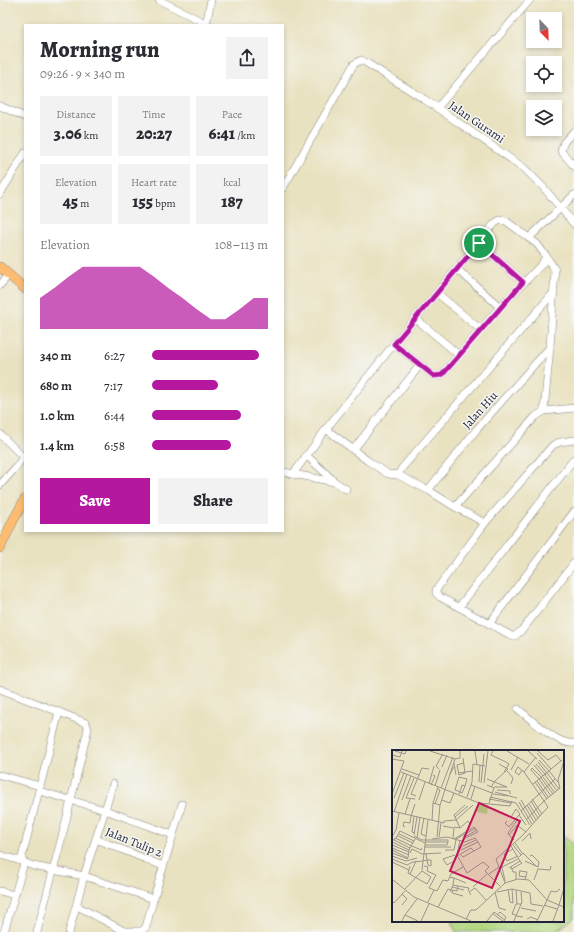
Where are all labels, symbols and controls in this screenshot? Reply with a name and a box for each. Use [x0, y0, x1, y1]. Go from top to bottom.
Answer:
north arrow [526, 12, 562, 48]
map controls [526, 12, 562, 136]
text: Morning run [40, 35, 160, 65]
button: share [226, 37, 268, 79]
button: locate [526, 56, 562, 92]
text: 09:26 · 9 × 340 m [40, 65, 125, 82]
street label: Jalan Gurami [446, 97, 508, 147]
button: layers [526, 100, 562, 136]
text: Distance [56, 107, 96, 122]
text: Time [143, 107, 165, 122]
text: Pace [222, 107, 242, 122]
text: 3.06 [54, 122, 82, 145]
text: 20:27 [136, 122, 172, 145]
text: 6:41 [209, 122, 235, 145]
text: km [82, 128, 98, 143]
text: /km [235, 128, 255, 143]
text: Elevation [55, 175, 97, 190]
text: Heart rate [131, 175, 177, 190]
text: kcal [223, 175, 241, 190]
text: 45 [63, 190, 78, 213]
text: 155 [132, 190, 153, 213]
text: 187 [221, 190, 243, 213]
text: m [78, 196, 89, 211]
text: bpm [153, 196, 176, 211]
pin [462, 226, 496, 260]
icon: arrive [468, 232, 490, 254]
text: Elevation [40, 236, 90, 253]
text: 108–113 m [215, 236, 268, 253]
text: 340 m [40, 347, 71, 364]
text: 6:27 [104, 347, 125, 364]
text: 680 m [40, 377, 72, 394]
text: 7:17 [104, 377, 122, 394]
street label: Jalan Hiu [459, 387, 501, 432]
text: 1.0 km [40, 407, 75, 424]
text: 6:44 [104, 407, 125, 424]
text: 1.4 km [40, 437, 74, 454]
text: 6:58 [104, 437, 125, 454]
button: Save [40, 478, 150, 524]
button: Share [158, 478, 268, 524]
inset map [392, 750, 564, 922]
street label: Jalan Tulip 2 [103, 823, 165, 861]

